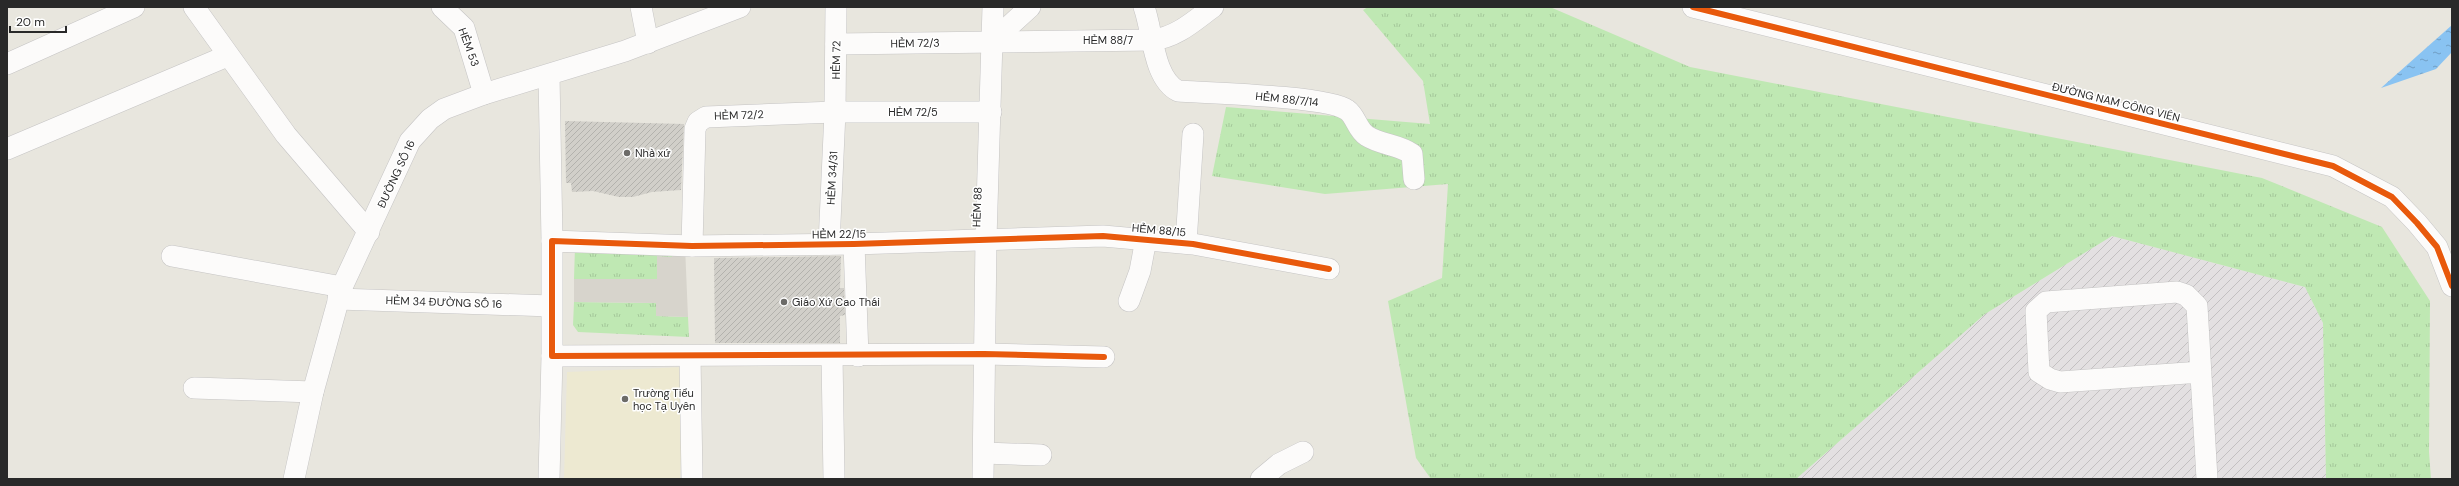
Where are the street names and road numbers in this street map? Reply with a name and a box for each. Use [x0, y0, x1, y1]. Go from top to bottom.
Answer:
street label: HẺM 53 [456, 26, 482, 68]
street label: HẺM 88/7 [1083, 33, 1133, 47]
street label: HẺM 72/3 [890, 36, 940, 50]
street label: HẺM 72 [829, 40, 843, 80]
street label: ĐƯỜNG NAM CÔNG VIÊN [2050, 79, 2182, 125]
street label: HẺM 88/7/14 [1255, 89, 1320, 109]
street label: HẺM 72/5 [888, 105, 938, 119]
street label: HẺM 72/2 [714, 107, 764, 123]
street label: ĐƯỜNG SỐ 16 [374, 138, 418, 210]
street label: HẺM 34/31 [824, 151, 840, 205]
street label: HẺM 88 [969, 187, 985, 227]
street label: HẺM 88/15 [1131, 221, 1187, 239]
street label: HẺM 22/15 [812, 227, 866, 241]
street label: HẺM 34 ĐƯỜNG SỐ 16 [385, 293, 503, 311]

